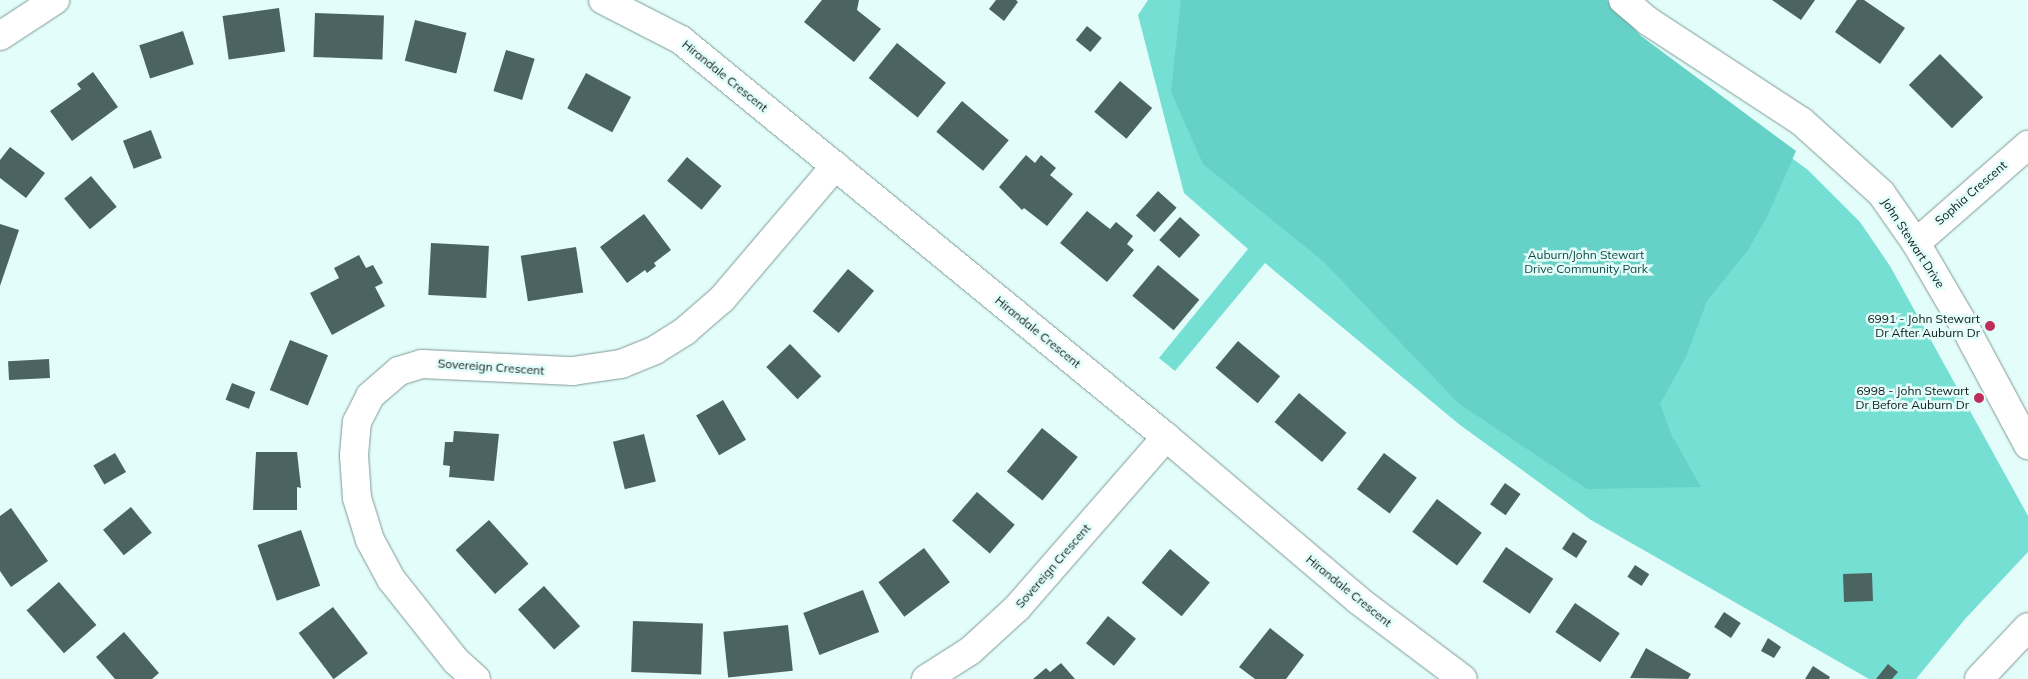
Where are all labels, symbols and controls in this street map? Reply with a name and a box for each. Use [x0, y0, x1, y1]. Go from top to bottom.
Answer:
street label: Hirandale Crescent [679, 37, 771, 115]
street label: Sophia Crescent [1932, 158, 2010, 228]
street label: John Stewart Drive [1878, 195, 1948, 291]
park label: Auburn/John Stewart Drive Community Park [1524, 248, 1648, 276]
street label: Hirandale Crescent [992, 293, 1084, 371]
place label: 6991 - John Stewart Dr After Auburn Dr [1867, 312, 1980, 340]
marker: 6991 - John Stewart Dr After Auburn Dr [1984, 320, 1996, 332]
street label: Sovereign Crescent [437, 356, 545, 378]
place label: 6998 - John Stewart Dr Before Auburn Dr [1855, 384, 1969, 412]
marker: 6998 - John Stewart Dr Before Auburn Dr [1973, 392, 1985, 404]
street label: Sovereign Crescent [1013, 521, 1093, 611]
street label: Hirandale Crescent [1303, 552, 1395, 630]

